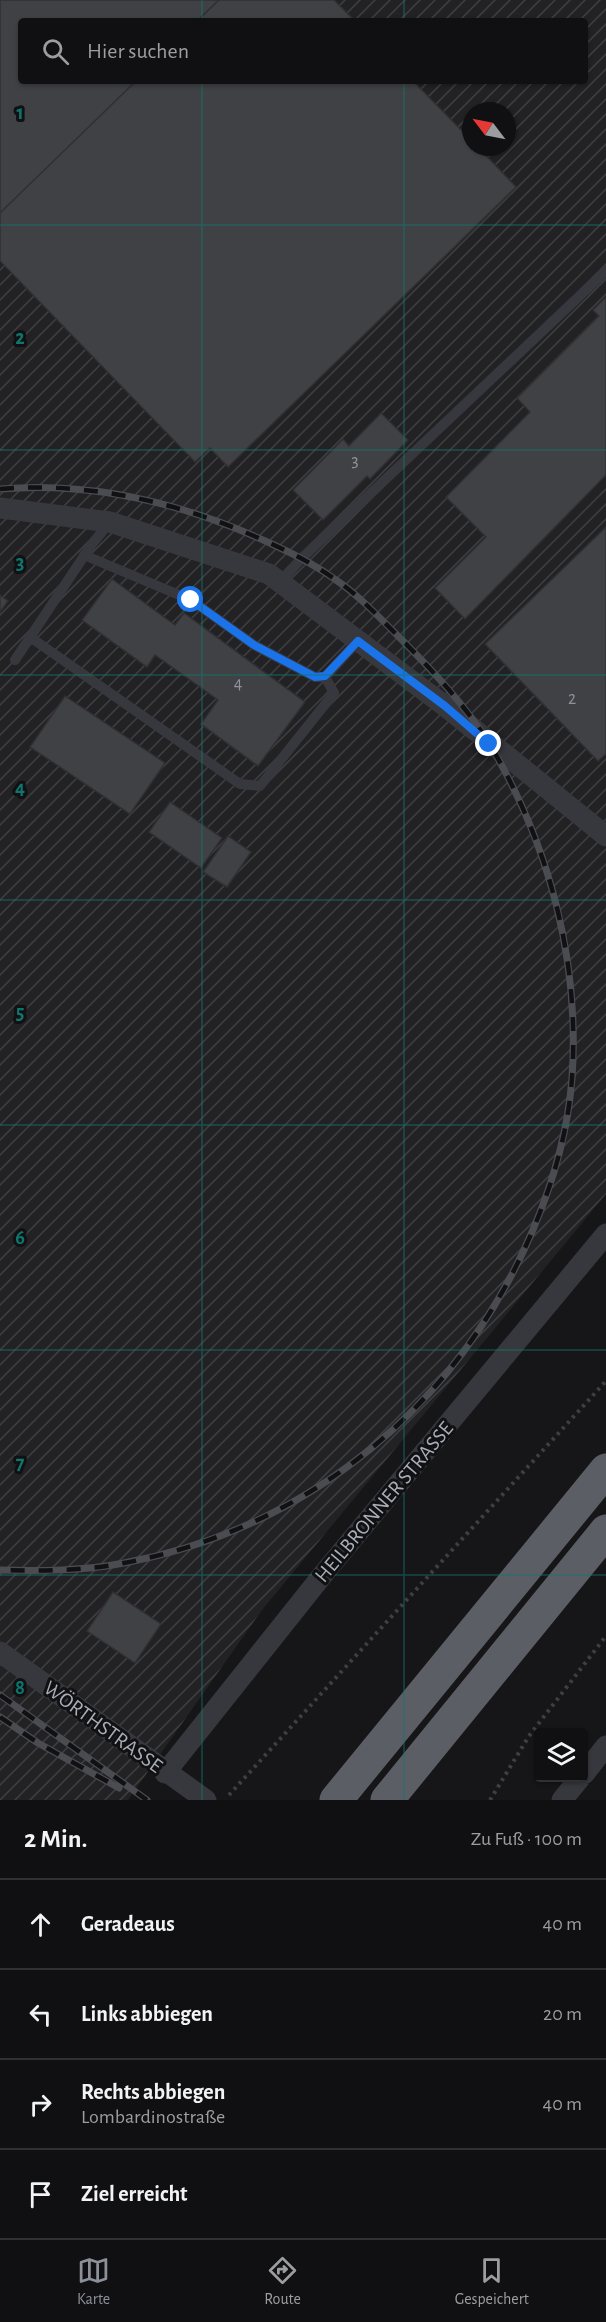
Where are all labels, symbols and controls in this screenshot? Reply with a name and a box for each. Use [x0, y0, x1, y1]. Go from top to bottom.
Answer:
search box [18, 18, 588, 84]
icon: search [39, 35, 72, 68]
text: Hier suchen [87, 40, 189, 62]
north arrow [462, 102, 516, 156]
text: 1 [16, 103, 24, 123]
text: 2 [15, 328, 25, 348]
house number: 3 [351, 452, 359, 470]
text: 3 [16, 553, 24, 573]
route start [177, 586, 203, 612]
house number: 4 [234, 675, 243, 693]
house number: 2 [568, 690, 576, 708]
route end [475, 730, 501, 756]
text: 4 [15, 778, 25, 798]
text: 5 [16, 1003, 24, 1023]
text: 6 [15, 1228, 25, 1248]
street label: HEILBRONNER STRASSE [311, 1418, 457, 1586]
text: 7 [16, 1453, 25, 1473]
street label: WÖRTHSTRASSE [40, 1676, 167, 1777]
text: 8 [15, 1678, 25, 1698]
map controls [534, 1728, 588, 1782]
button: layers [534, 1728, 588, 1782]
text: 2 Min. [24, 1826, 87, 1852]
text: Zu Fuß · 100 m [471, 1829, 582, 1849]
icon: ahead [24, 1908, 57, 1941]
text: Geradeaus [81, 1913, 175, 1935]
text: 40 m [543, 1914, 582, 1934]
icon: left [24, 1998, 57, 2031]
text: Links abbiegen [81, 2003, 213, 2025]
text: 20 m [543, 2004, 582, 2024]
text: Rechts abbiegen [81, 2081, 225, 2103]
icon: right [24, 2088, 57, 2121]
text: 40 m [543, 2094, 582, 2114]
text: Lombardinostraße [81, 2107, 225, 2127]
icon: arrive [24, 2178, 57, 2211]
text: Ziel erreicht [81, 2183, 188, 2205]
tab: Karte [77, 2254, 110, 2309]
tab: Route [264, 2254, 301, 2309]
tab: Gespeichert [455, 2254, 529, 2309]

